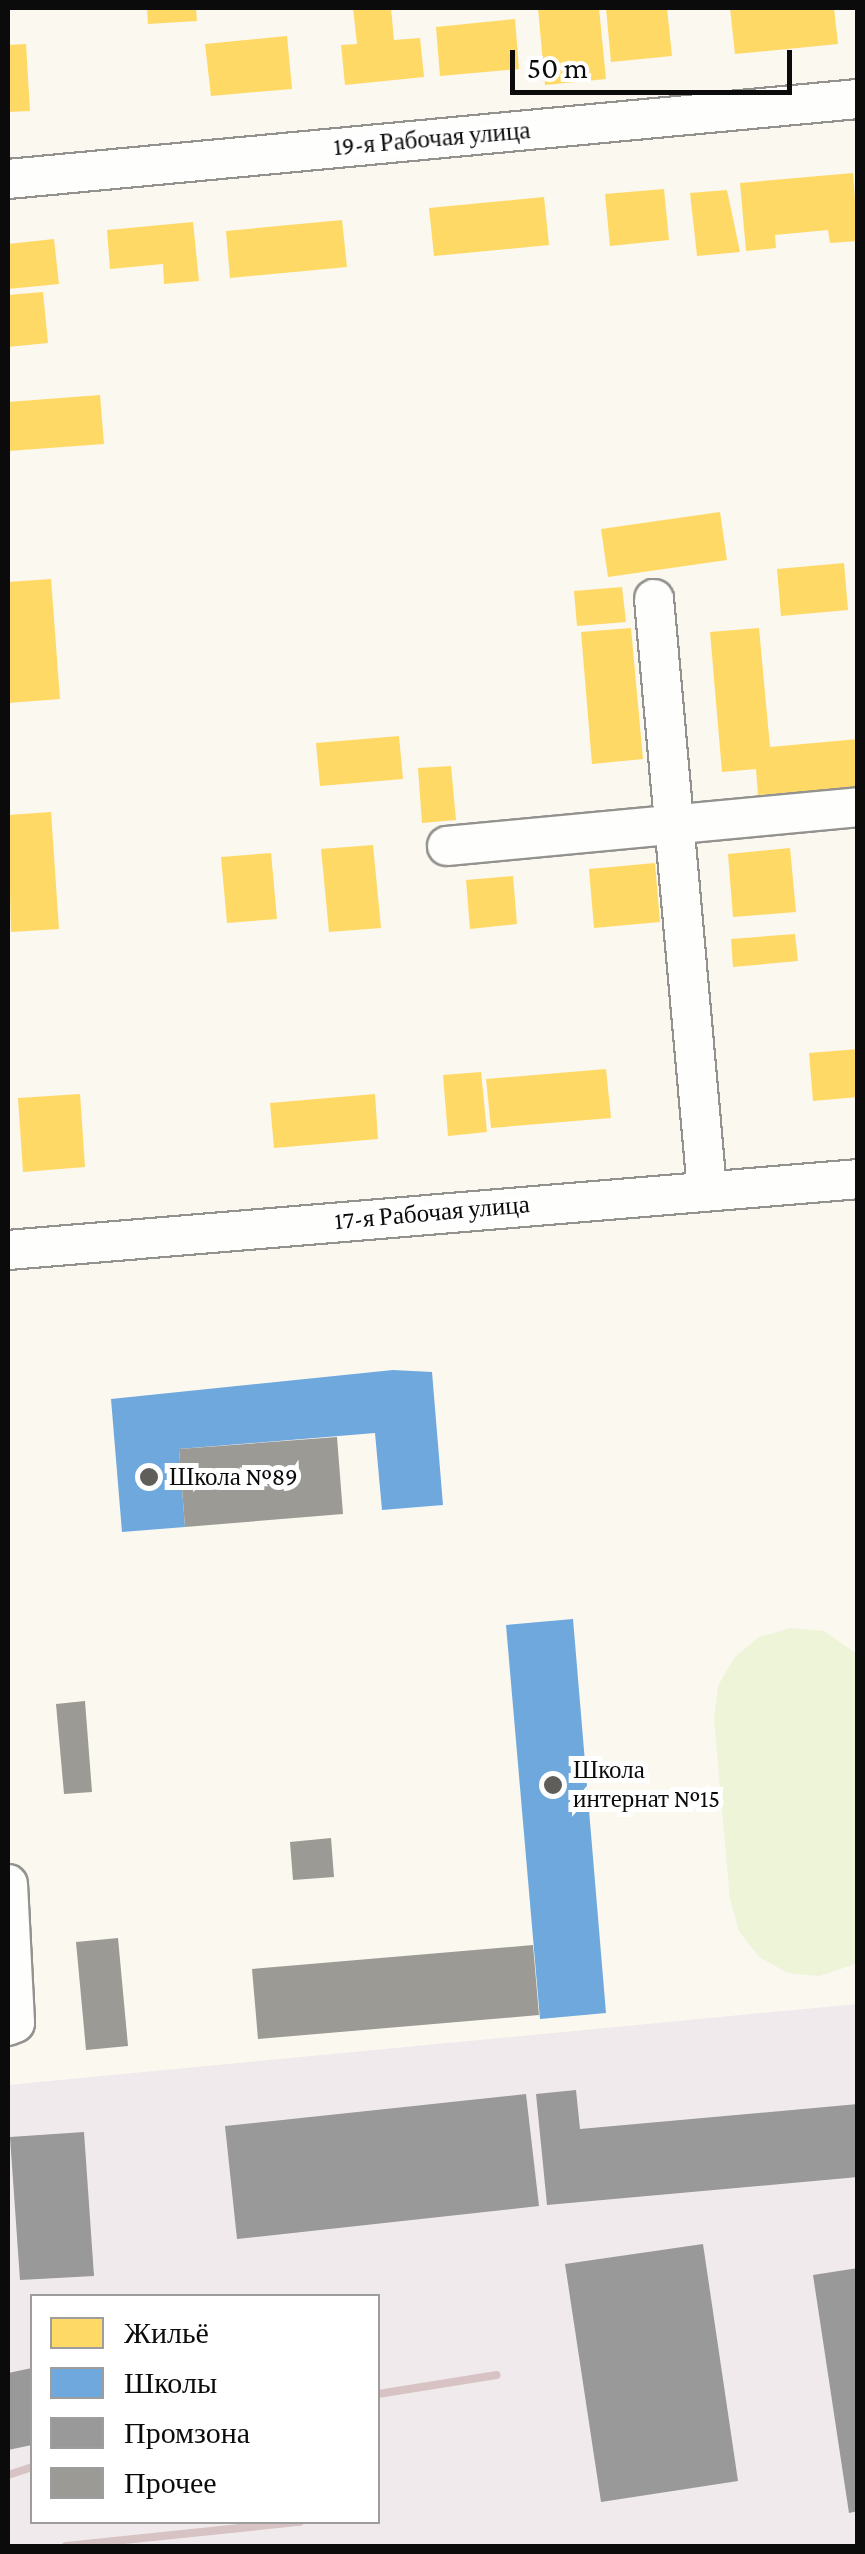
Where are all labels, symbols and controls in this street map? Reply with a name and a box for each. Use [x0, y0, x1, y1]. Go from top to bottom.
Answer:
scale bar [515, 30, 798, 92]
text: 50 m [527, 51, 588, 84]
street label: 19-я Рабочая улица [332, 115, 532, 163]
street label: 17-я Рабочая улица [333, 1190, 531, 1236]
place label: Школа №89 [169, 1462, 298, 1492]
marker: Школа №89 [138, 1466, 160, 1488]
place label: Школа интернат №15 [573, 1756, 720, 1815]
marker: Школа интернат №15 [542, 1774, 564, 1796]
legend [30, 2294, 380, 2524]
text: Жильё [124, 2316, 209, 2349]
text: Школы [124, 2366, 217, 2399]
text: Промзона [124, 2416, 250, 2449]
text: Прочее [124, 2466, 217, 2499]

